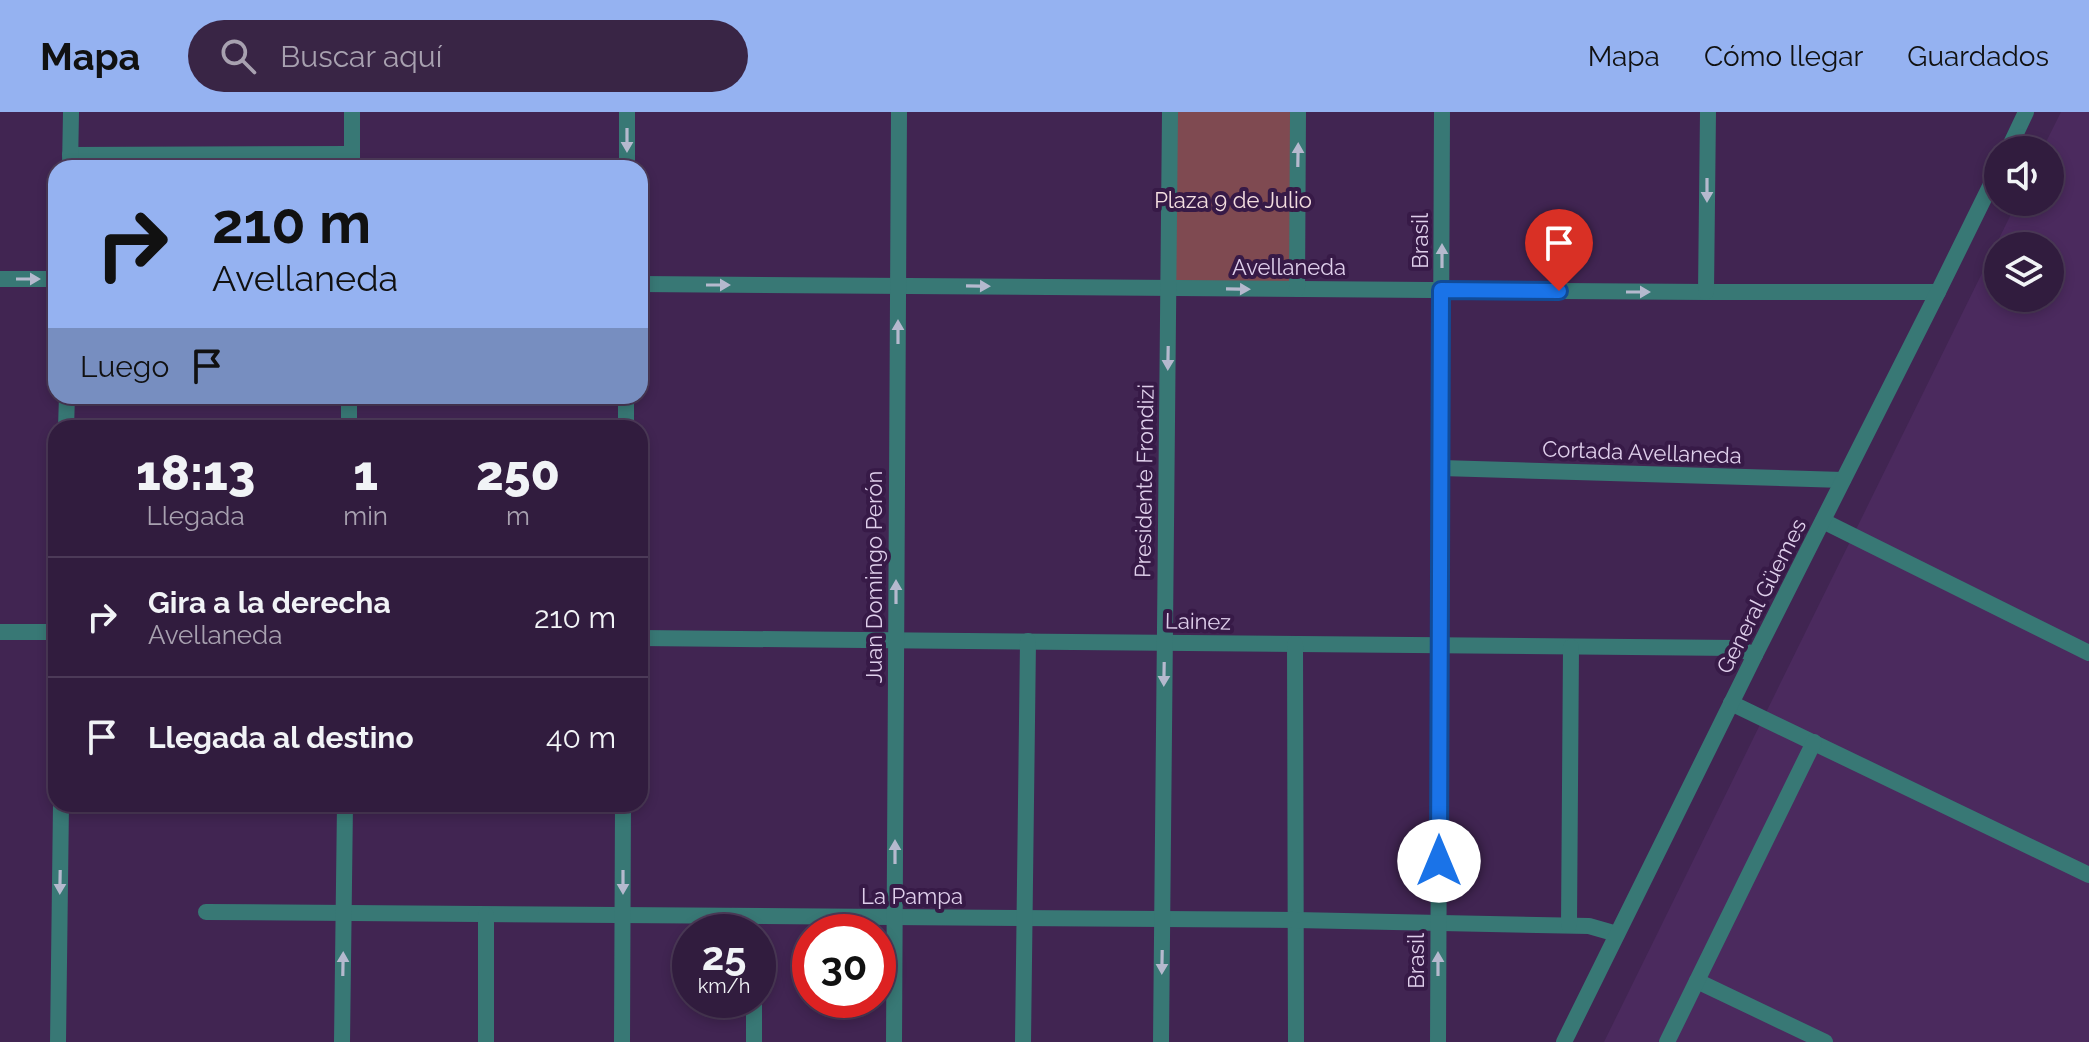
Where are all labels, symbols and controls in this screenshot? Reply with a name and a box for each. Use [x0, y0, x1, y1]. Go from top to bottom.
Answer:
search box [188, 20, 748, 92]
text: Mapa [40, 34, 140, 79]
icon: search [216, 34, 260, 78]
text: Buscar aquí [280, 39, 442, 74]
text: Mapa [1588, 40, 1660, 73]
text: Cómo llegar [1704, 40, 1863, 73]
text: Guardados [1907, 40, 2049, 73]
one-way arrow [621, 128, 633, 153]
map controls [1984, 136, 2064, 312]
button: sound [1984, 136, 2064, 216]
one-way arrow [1292, 142, 1304, 167]
one-way arrow [1701, 178, 1713, 203]
park label: Plaza 9 de Julio [1154, 187, 1312, 213]
text: 210 m [212, 190, 371, 256]
icon: right [80, 192, 184, 296]
pin [1525, 209, 1593, 291]
street label: Brasil [1407, 213, 1433, 269]
icon: arrive [1537, 221, 1581, 265]
button: layers [1984, 232, 2064, 312]
one-way arrow [1435, 243, 1448, 268]
street label: Avellaneda [1232, 254, 1346, 280]
text: Avellaneda [212, 257, 398, 299]
one-way arrow [16, 273, 41, 285]
one-way arrow [706, 279, 731, 291]
one-way arrow [966, 280, 991, 292]
one-way arrow [1226, 283, 1251, 295]
one-way arrow [1626, 286, 1651, 298]
one-way arrow [892, 319, 904, 344]
icon: arrive [185, 344, 229, 388]
one-way arrow [1161, 346, 1174, 371]
text: Luego [80, 349, 169, 384]
street label: Presidente Frondizi [1129, 384, 1159, 578]
street label: Cortada Avellaneda [1542, 436, 1742, 468]
text: 18:13 [136, 445, 255, 501]
text: 1 [353, 445, 378, 501]
text: 250 [476, 445, 560, 501]
street label: Juan Domingo Perón [861, 471, 887, 683]
text: Llegada [147, 501, 245, 531]
text: min [343, 501, 388, 531]
text: m [506, 501, 530, 531]
street label: General Güemes [1711, 514, 1811, 678]
one-way arrow [890, 579, 902, 604]
text: Gira a la derecha [148, 585, 391, 620]
icon: right [80, 595, 124, 639]
text: 210 m [534, 600, 616, 635]
street label: Lainez [1165, 607, 1231, 635]
text: Avellaneda [148, 620, 282, 650]
one-way arrow [1158, 662, 1171, 687]
icon: arrive [80, 715, 124, 759]
text: Llegada al destino [148, 720, 414, 755]
text: 40 m [546, 720, 616, 755]
position arrow [1397, 819, 1481, 903]
one-way arrow [889, 839, 901, 864]
one-way arrow [54, 870, 66, 895]
one-way arrow [617, 870, 629, 895]
street label: La Pampa [861, 883, 963, 909]
speed limit sign: 30 [792, 914, 896, 1018]
text: 25 [702, 932, 746, 979]
street label: Brasil [1403, 933, 1429, 989]
one-way arrow [1156, 950, 1168, 975]
one-way arrow [337, 951, 349, 976]
one-way arrow [1432, 951, 1444, 976]
text: km/h [698, 974, 750, 998]

